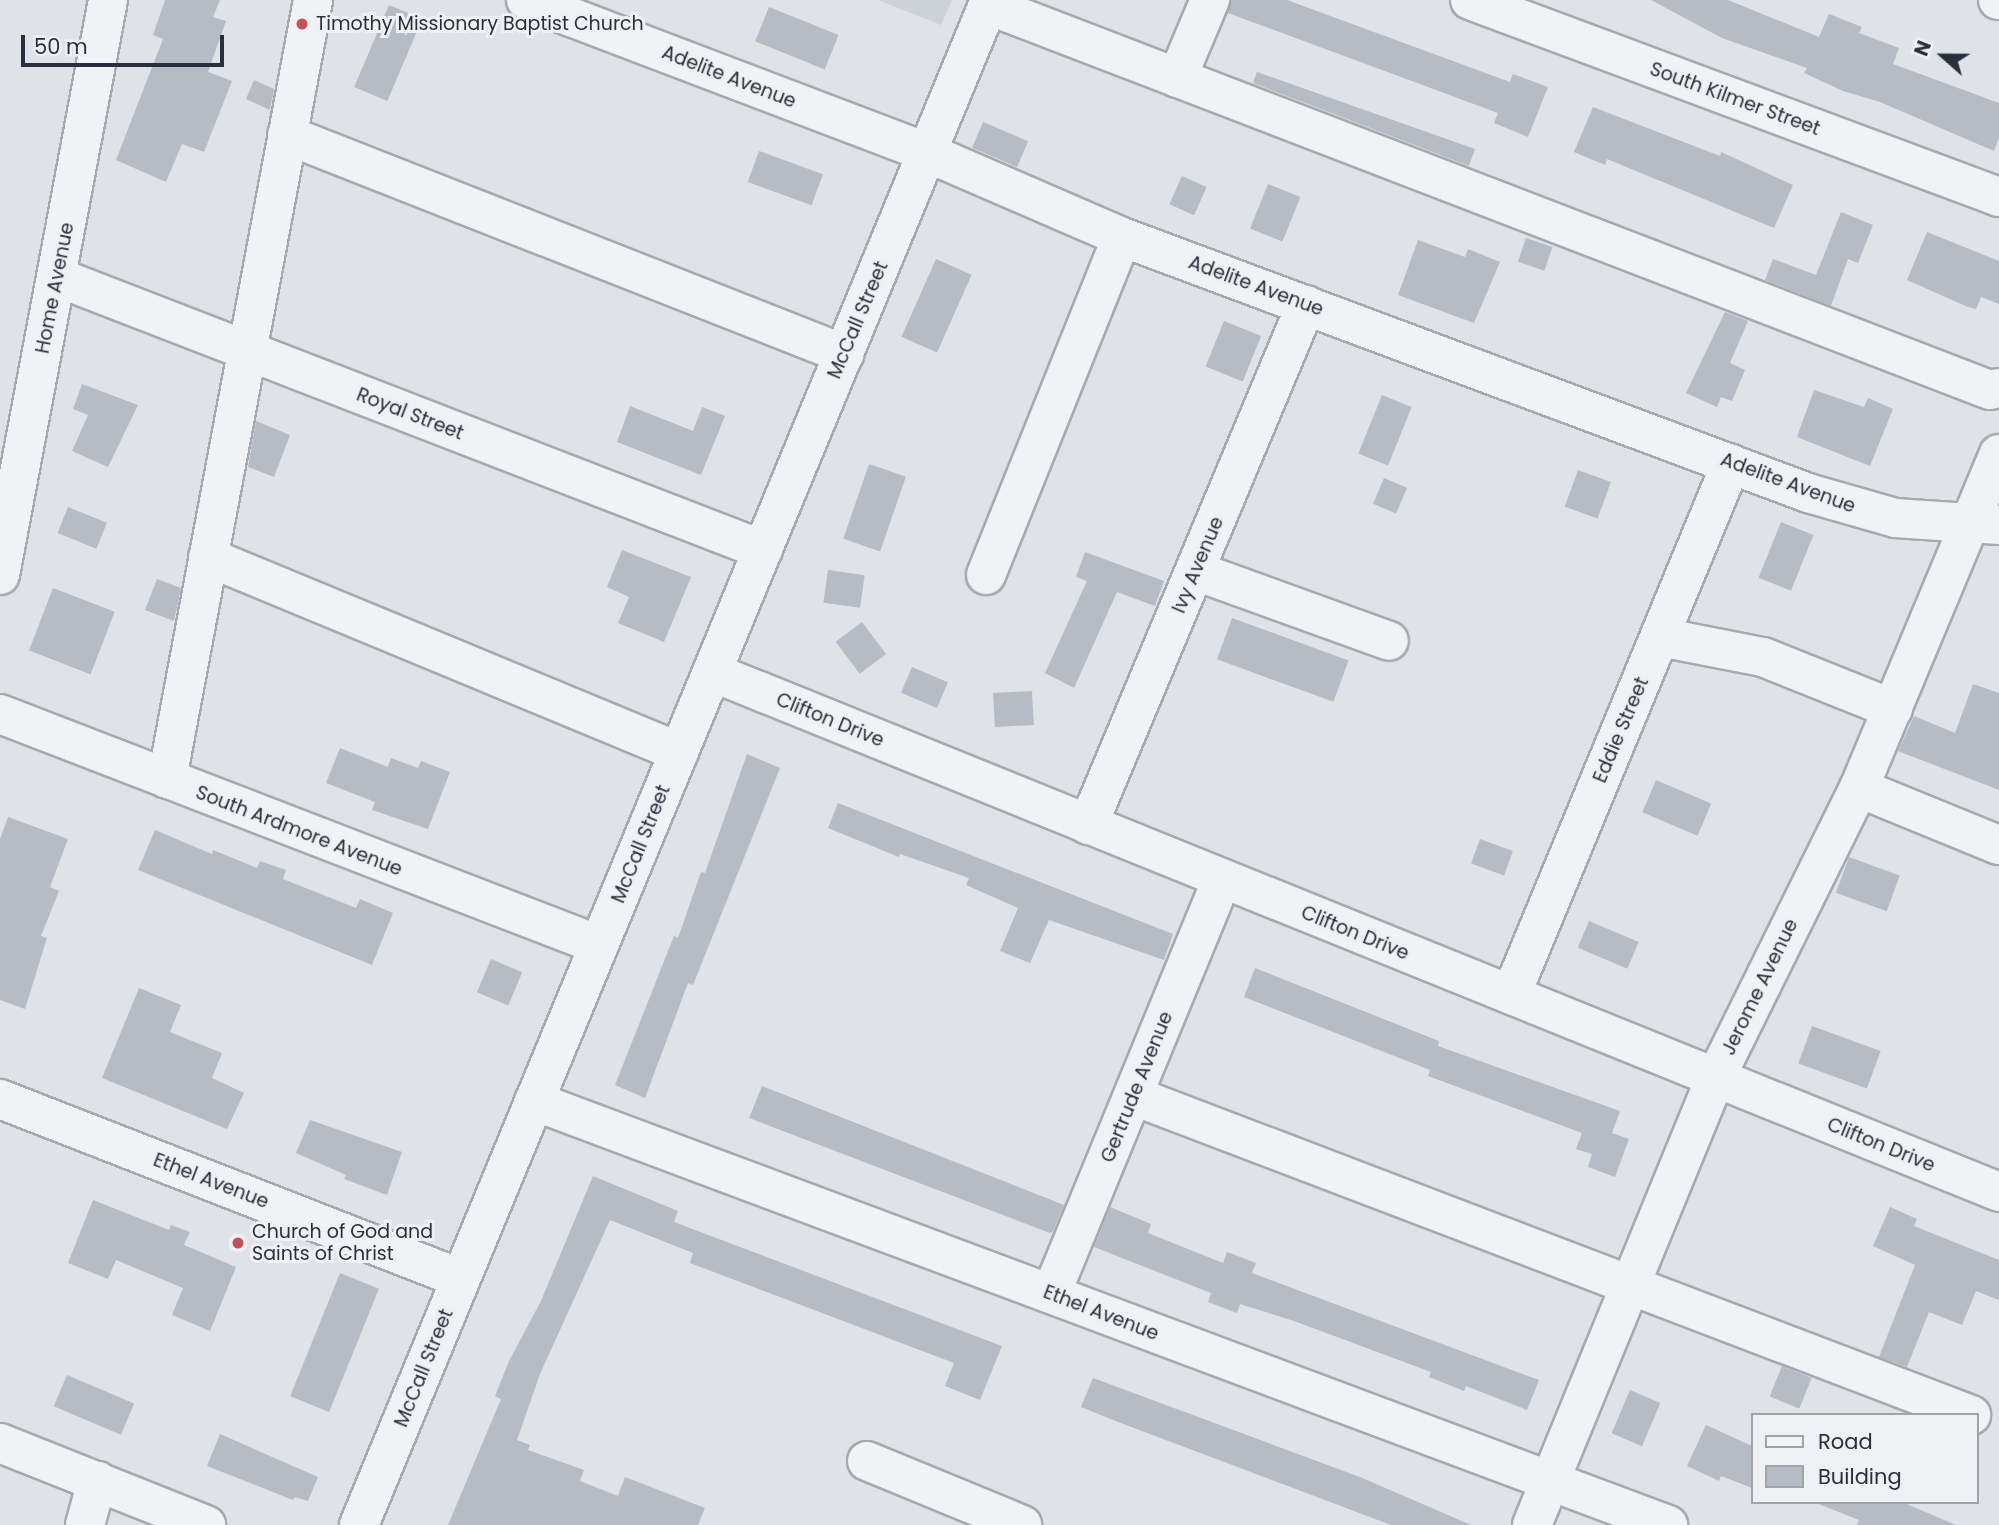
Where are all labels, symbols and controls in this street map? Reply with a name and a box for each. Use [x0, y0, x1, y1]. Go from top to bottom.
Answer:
place label: Timothy Missionary Baptist Church [316, 13, 644, 35]
marker: Timothy Missionary Baptist Church [294, 16, 310, 32]
scale bar [24, 21, 228, 65]
north arrow [1908, 21, 1978, 91]
text: 50 m [34, 32, 88, 61]
text: N [1908, 37, 1938, 60]
street label: Adelite Avenue [659, 41, 799, 113]
street label: South Kilmer Street [1647, 58, 1823, 140]
street label: Home Avenue [31, 221, 79, 355]
street label: Adelite Avenue [1185, 251, 1327, 321]
street label: McCall Street [823, 258, 893, 382]
street label: Royal Street [353, 383, 467, 445]
street label: Adelite Avenue [1717, 448, 1859, 518]
street label: Ivy Avenue [1167, 513, 1229, 617]
street label: Eddie Street [1589, 674, 1653, 786]
street label: Clifton Drive [773, 688, 887, 752]
street label: South Ardmore Avenue [193, 781, 405, 881]
street label: McCall Street [607, 782, 675, 906]
street label: Clifton Drive [1298, 901, 1412, 965]
street label: Jerome Avenue [1717, 915, 1803, 1059]
street label: Gertrude Avenue [1096, 1008, 1178, 1166]
street label: Clifton Drive [1824, 1113, 1938, 1177]
street label: Ethel Avenue [150, 1149, 272, 1213]
place label: Church of God and Saints of Christ [252, 1221, 433, 1265]
marker: Church of God and Saints of Christ [230, 1235, 246, 1251]
street label: Ethel Avenue [1040, 1281, 1162, 1345]
street label: McCall Street [390, 1306, 458, 1430]
legend [1750, 1413, 1978, 1504]
text: Road [1818, 1427, 1873, 1456]
text: Building [1818, 1462, 1902, 1491]

